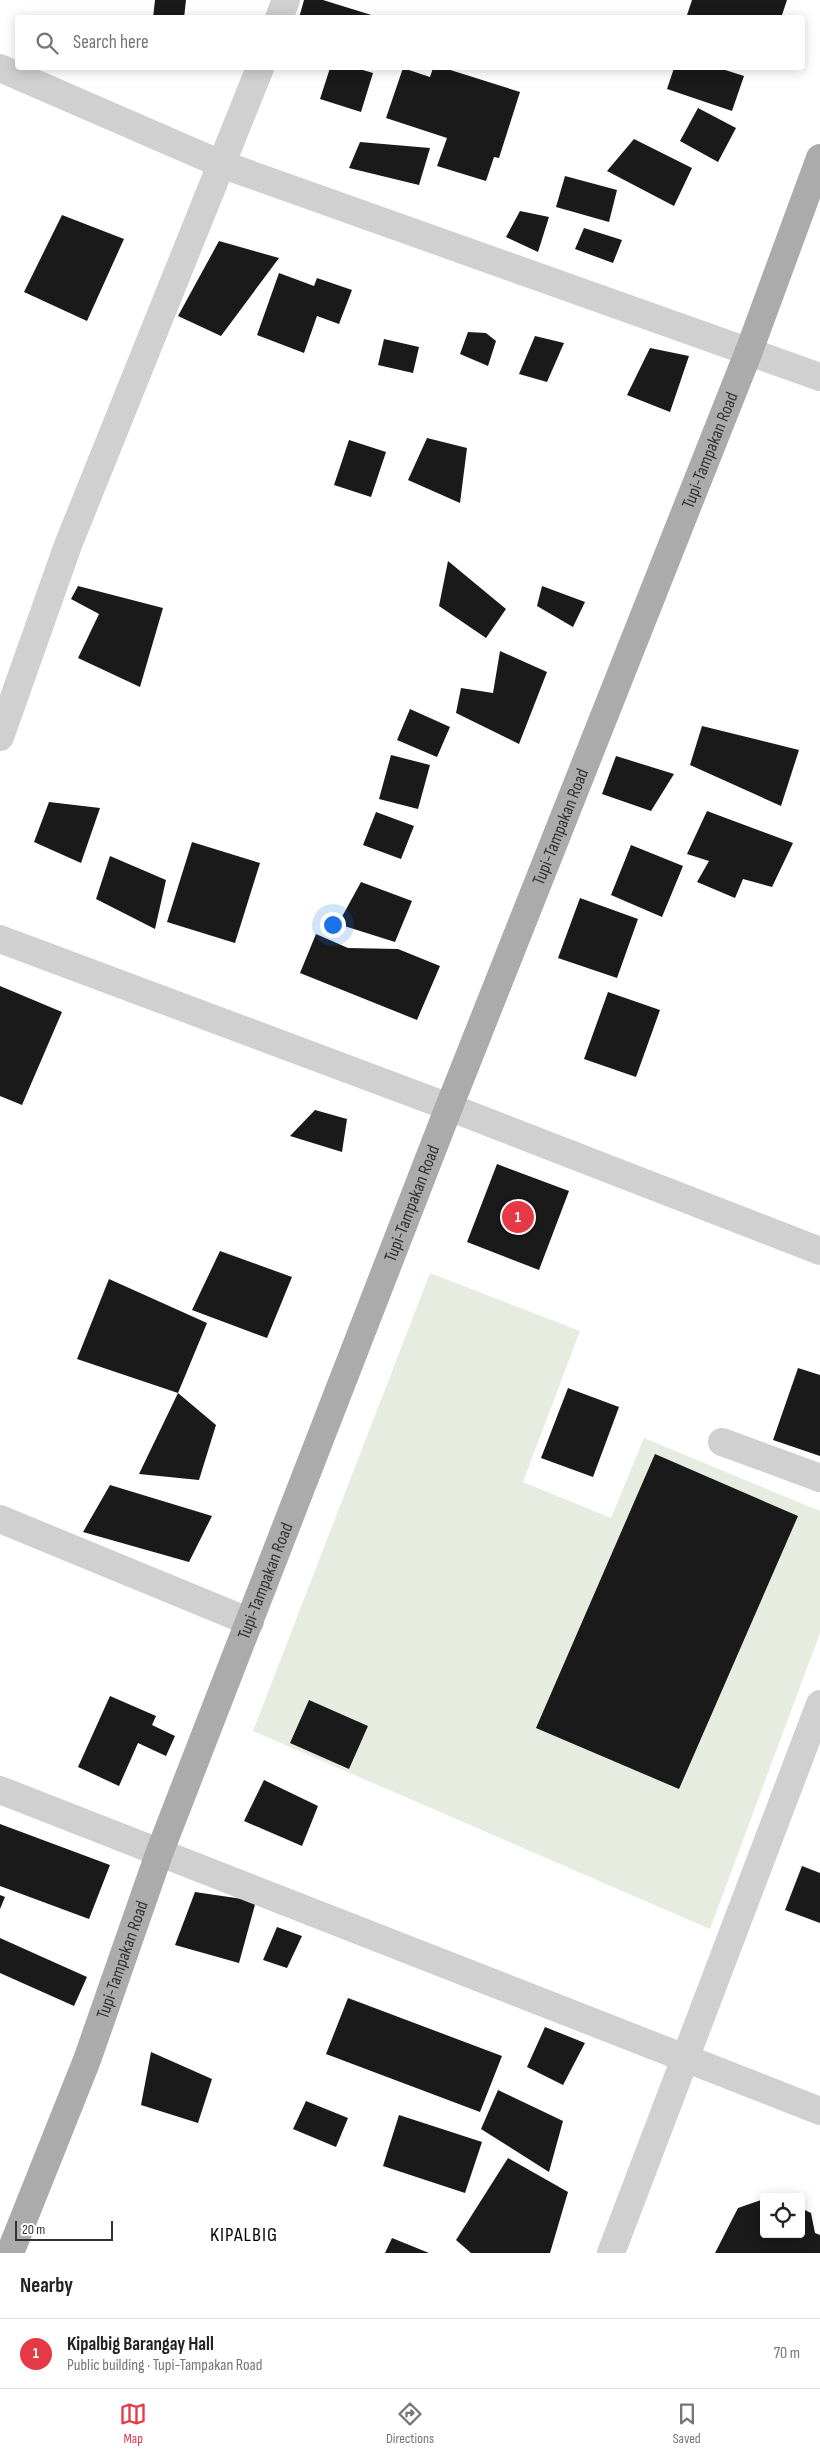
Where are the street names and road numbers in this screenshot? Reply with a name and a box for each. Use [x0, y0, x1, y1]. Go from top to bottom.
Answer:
street label: Tupi-Tampakan Road [677, 389, 742, 511]
street label: Tupi-Tampakan Road [528, 765, 593, 888]
street label: Tupi-Tampakan Road [379, 1142, 444, 1265]
street label: Tupi-Tampakan Road [233, 1519, 297, 1642]
street label: Tupi-Tampakan Road [92, 1898, 152, 2022]

